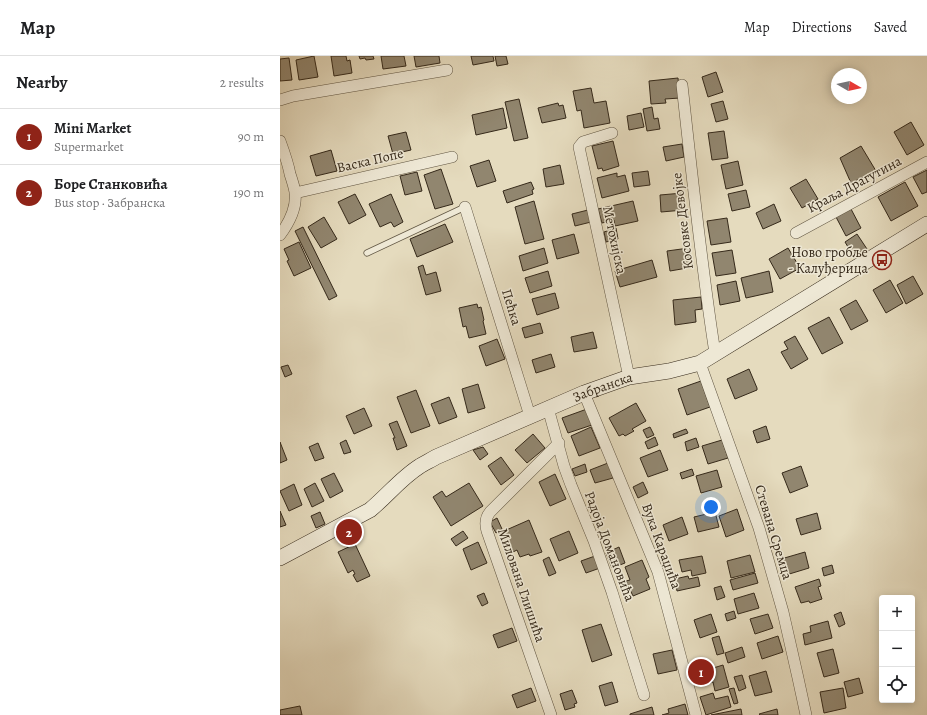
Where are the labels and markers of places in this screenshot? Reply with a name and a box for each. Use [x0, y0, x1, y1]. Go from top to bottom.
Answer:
place label: Ново гробље - Калуђерица [788, 243, 869, 278]
bus stop icon: Ново гробље - Калуђерица [871, 249, 893, 271]
pin: 2 [336, 517, 362, 547]
pin: 1 [688, 657, 714, 687]

